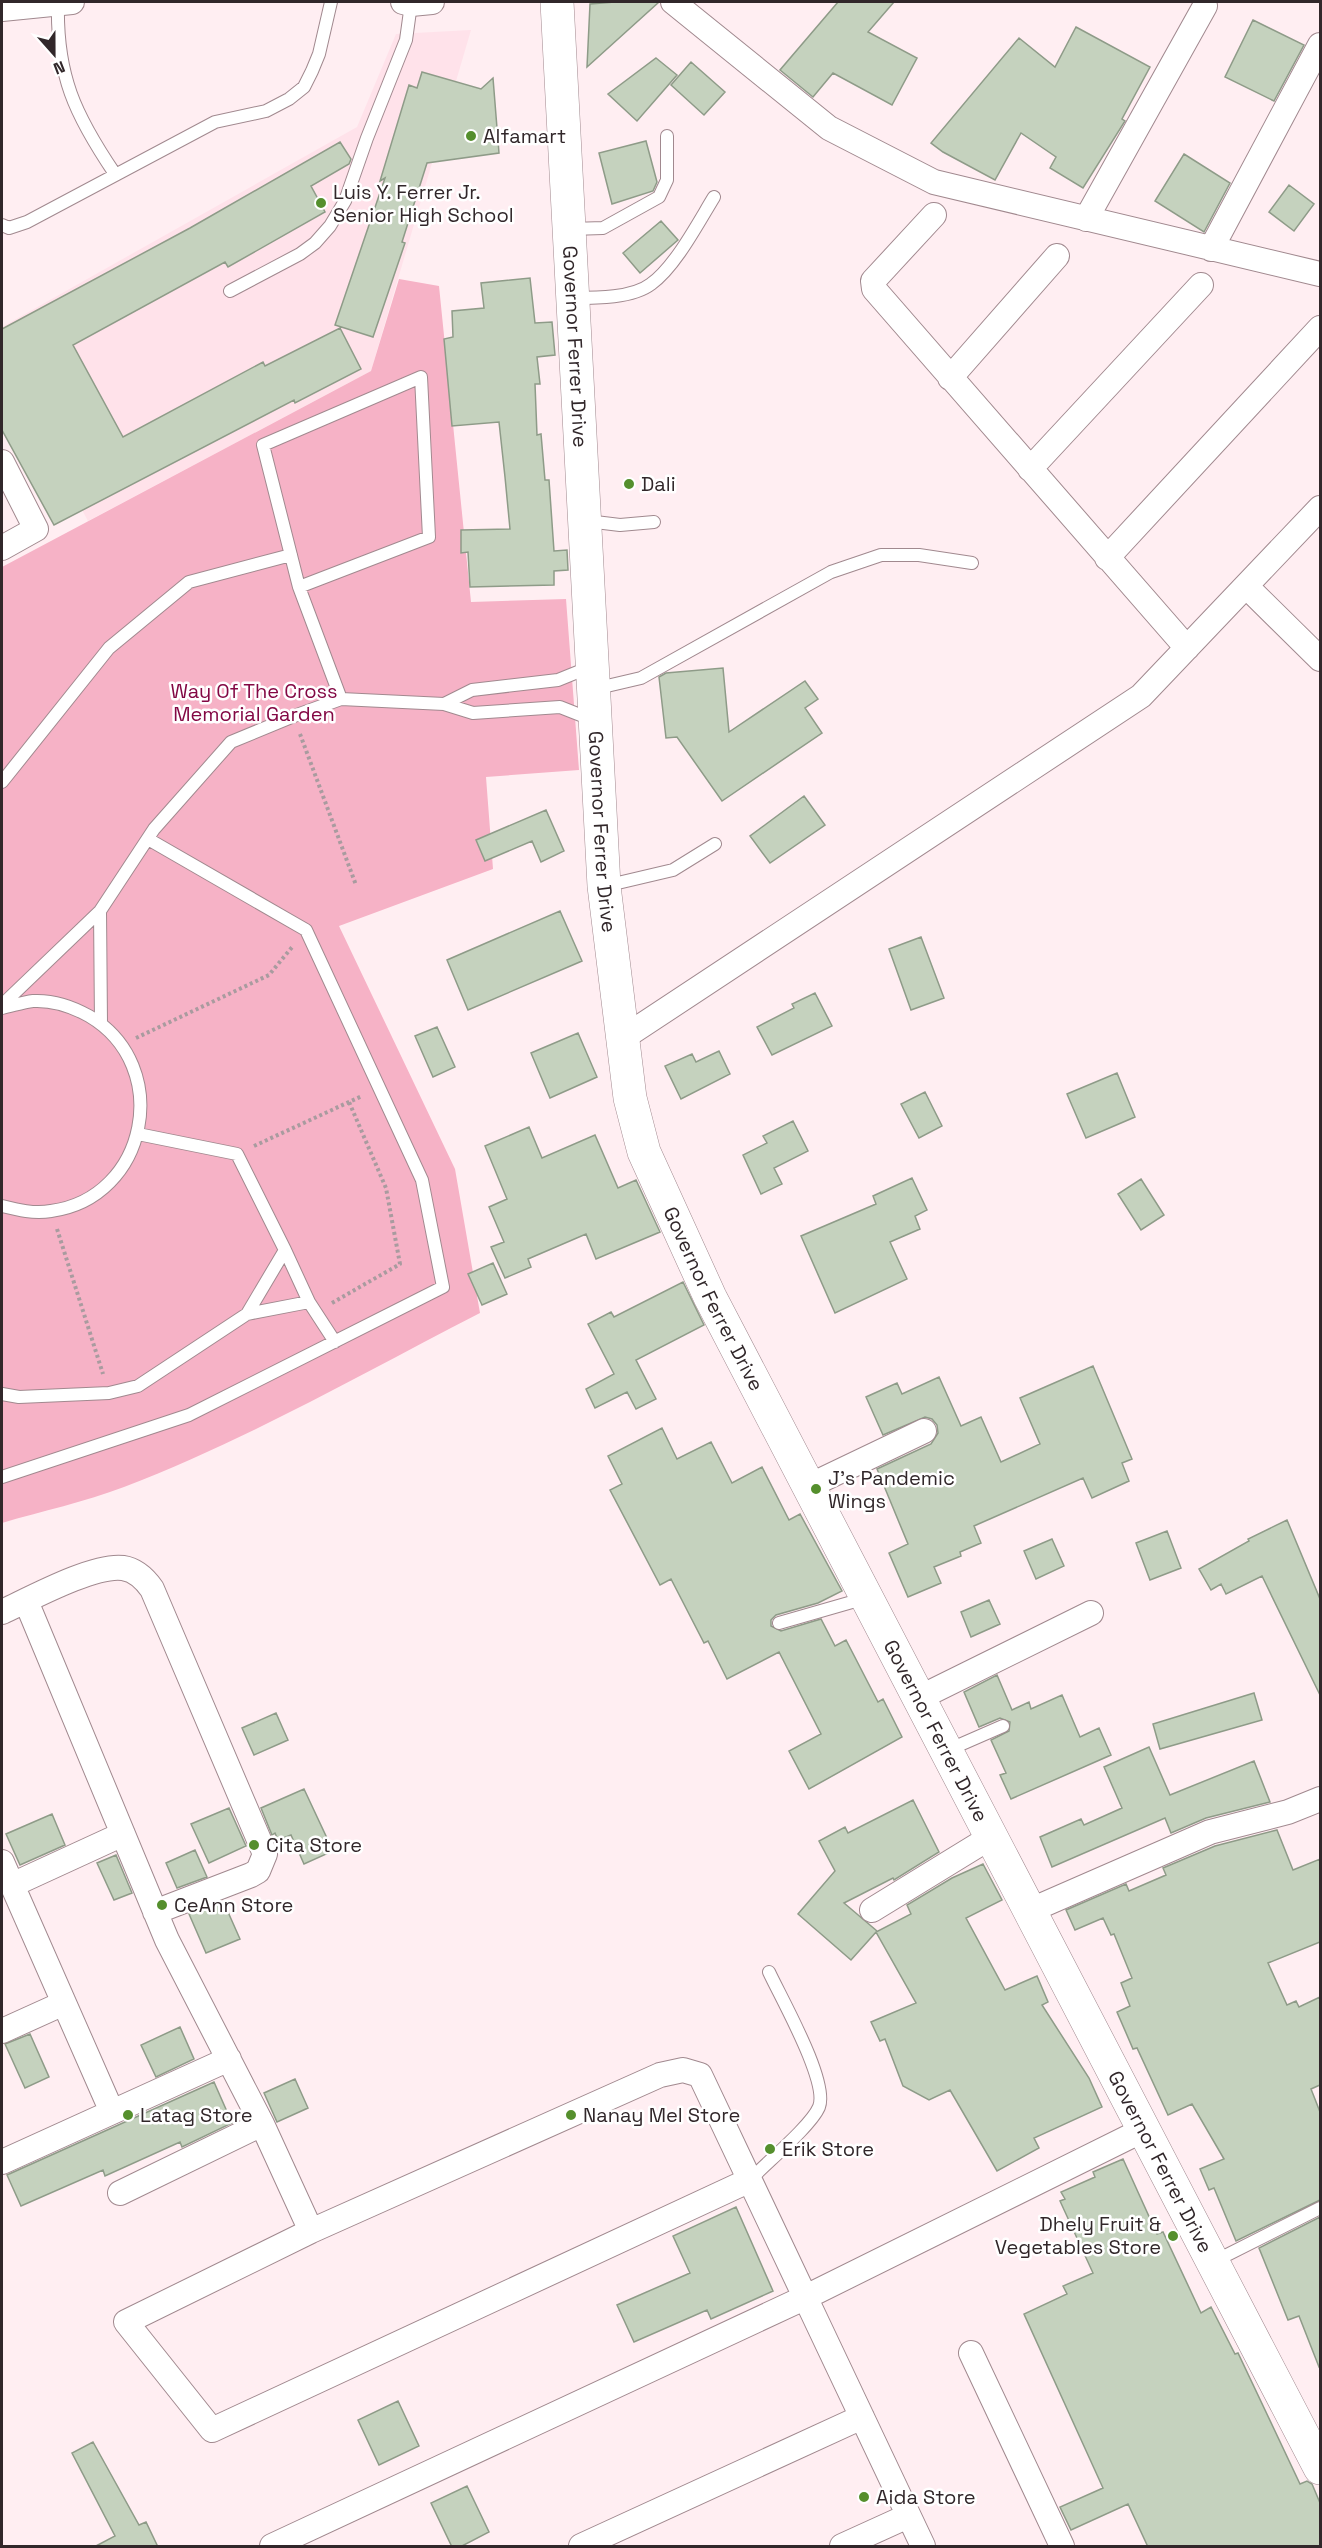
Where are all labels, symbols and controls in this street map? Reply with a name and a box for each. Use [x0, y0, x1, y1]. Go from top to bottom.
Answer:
north arrow [24, 24, 84, 84]
text: N [50, 56, 68, 79]
place label: Alfamart [483, 123, 566, 149]
marker: Alfamart [464, 129, 478, 143]
place label: Luis Y. Ferrer Jr. Senior High School [333, 179, 514, 228]
marker: Luis Y. Ferrer Jr. Senior High School [314, 196, 328, 210]
street label: Governor Ferrer Drive [557, 245, 594, 448]
place label: Dali [641, 471, 676, 497]
marker: Dali [622, 477, 636, 491]
park label: Way Of The Cross Memorial Garden [170, 678, 338, 727]
street label: Governor Ferrer Drive [583, 730, 623, 934]
street label: Governor Ferrer Drive [658, 1202, 770, 1395]
place label: J's Pandemic Wings [828, 1465, 955, 1514]
marker: J's Pandemic Wings [809, 1482, 823, 1496]
street label: Governor Ferrer Drive [878, 1635, 994, 1826]
place label: Cita Store [266, 1832, 362, 1858]
marker: Cita Store [247, 1838, 261, 1852]
place label: CeAnn Store [174, 1892, 293, 1918]
marker: CeAnn Store [155, 1898, 169, 1912]
street label: Governor Ferrer Drive [1102, 2066, 1219, 2257]
place label: Latag Store [140, 2102, 253, 2128]
place label: Nanay Mel Store [583, 2102, 740, 2128]
marker: Latag Store [121, 2108, 135, 2122]
marker: Nanay Mel Store [564, 2108, 578, 2122]
place label: Erik Store [782, 2136, 874, 2162]
marker: Erik Store [763, 2142, 777, 2156]
place label: Dhely Fruit & Vegetables Store [995, 2211, 1161, 2260]
marker: Dhely Fruit & Vegetables Store [1166, 2229, 1180, 2243]
place label: Aida Store [876, 2484, 976, 2510]
marker: Aida Store [857, 2490, 871, 2504]

